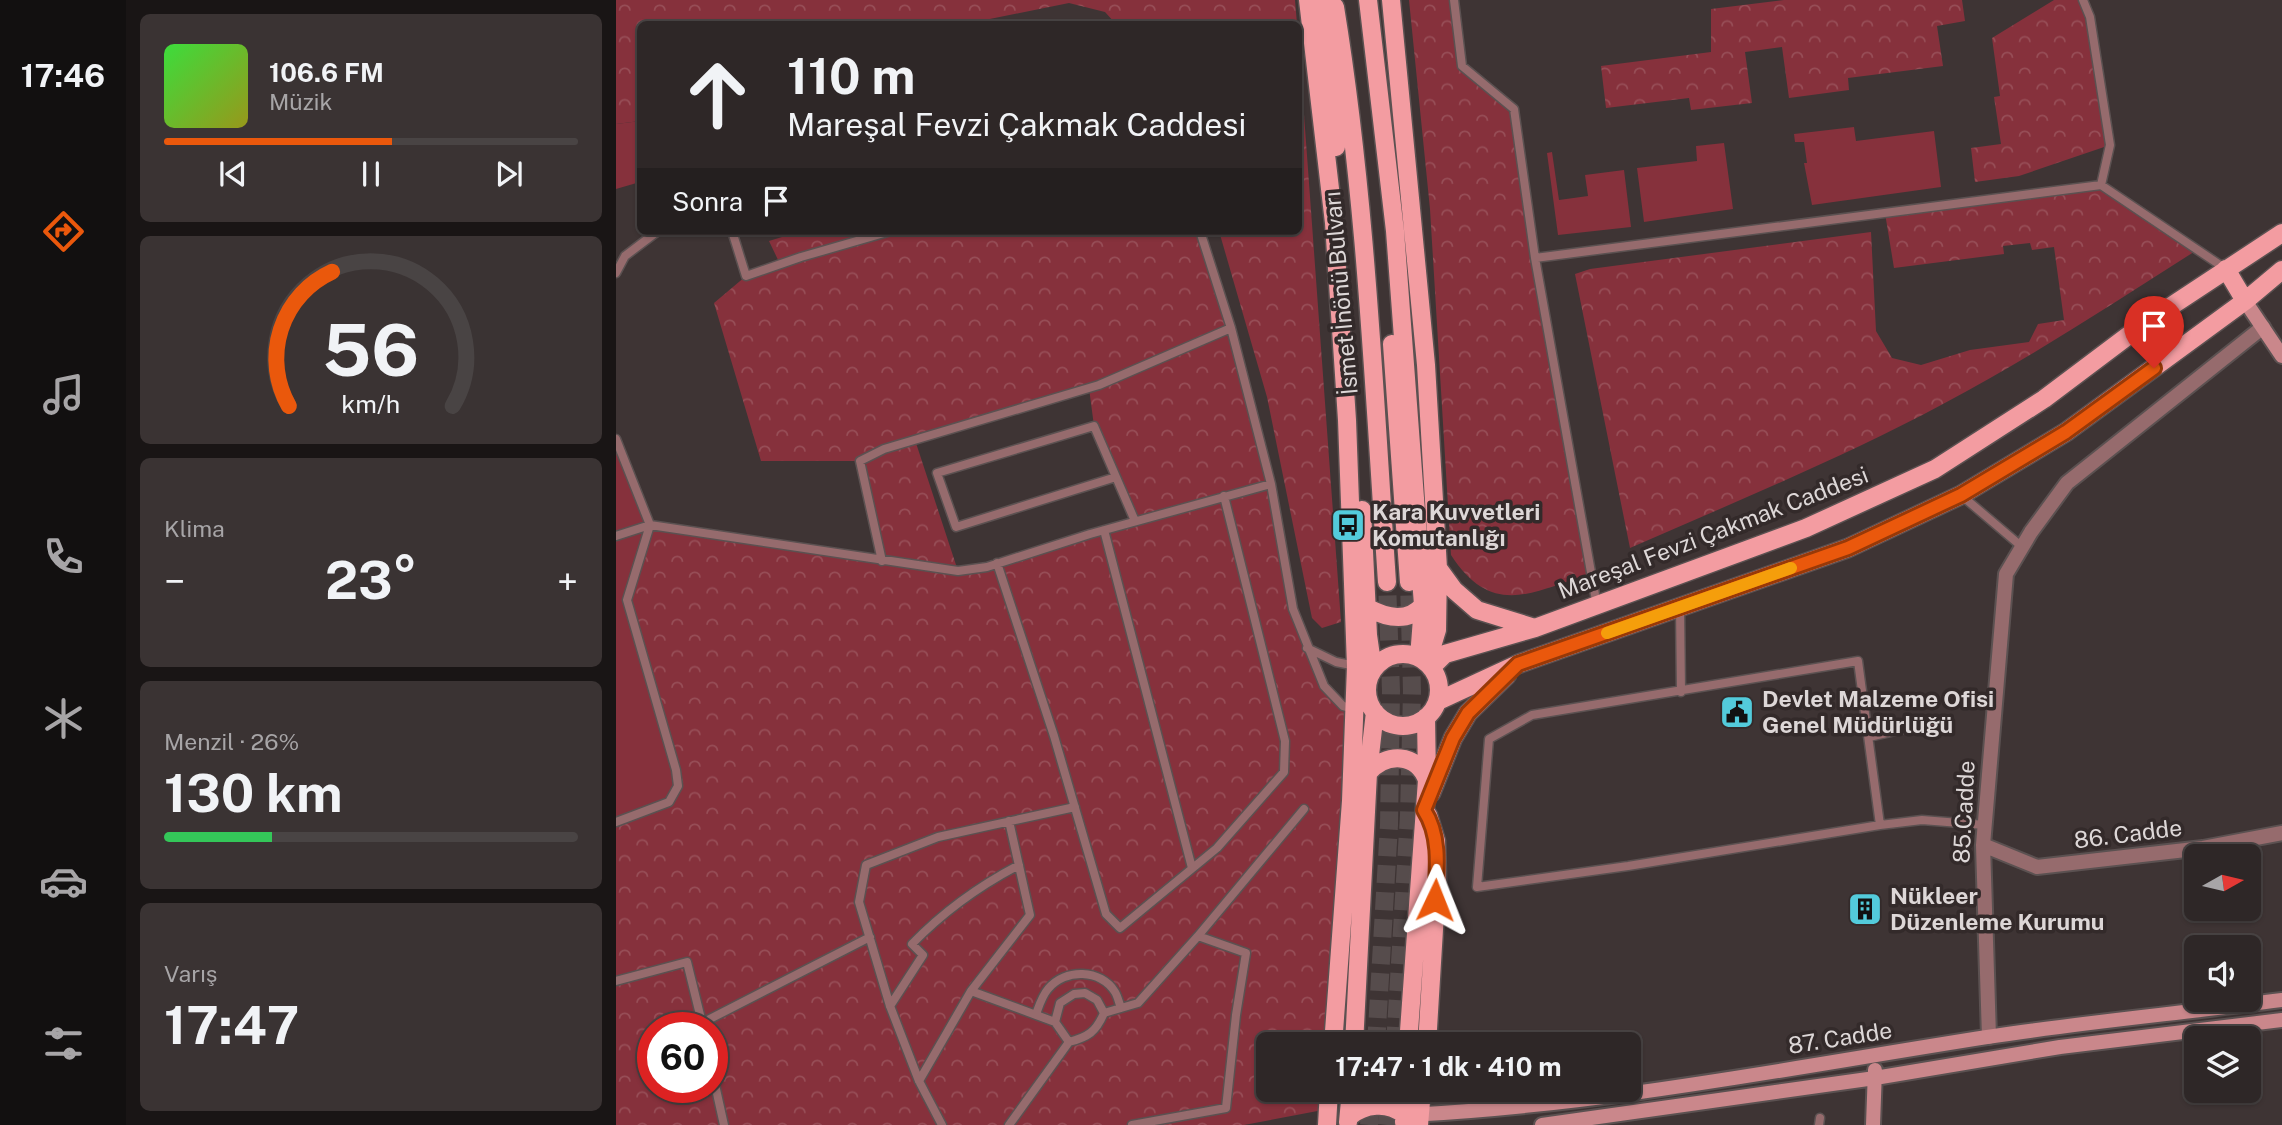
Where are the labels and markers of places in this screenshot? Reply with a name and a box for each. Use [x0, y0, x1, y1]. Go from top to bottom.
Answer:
pin [2124, 296, 2184, 368]
place label: Kara Kuvvetleri Komutanlığı [1372, 498, 1540, 551]
bus stop icon: Kara Kuvvetleri Komutanlığı [1329, 506, 1367, 544]
place label: Devlet Malzeme Ofisi Genel Müdürlüğü [1762, 685, 1994, 738]
public building icon: Devlet Malzeme Ofisi Genel Müdürlüğü [1718, 693, 1756, 731]
place label: Nükleer Düzenleme Kurumu [1890, 882, 2104, 935]
building icon: Nükleer Düzenleme Kurumu [1846, 890, 1884, 928]

